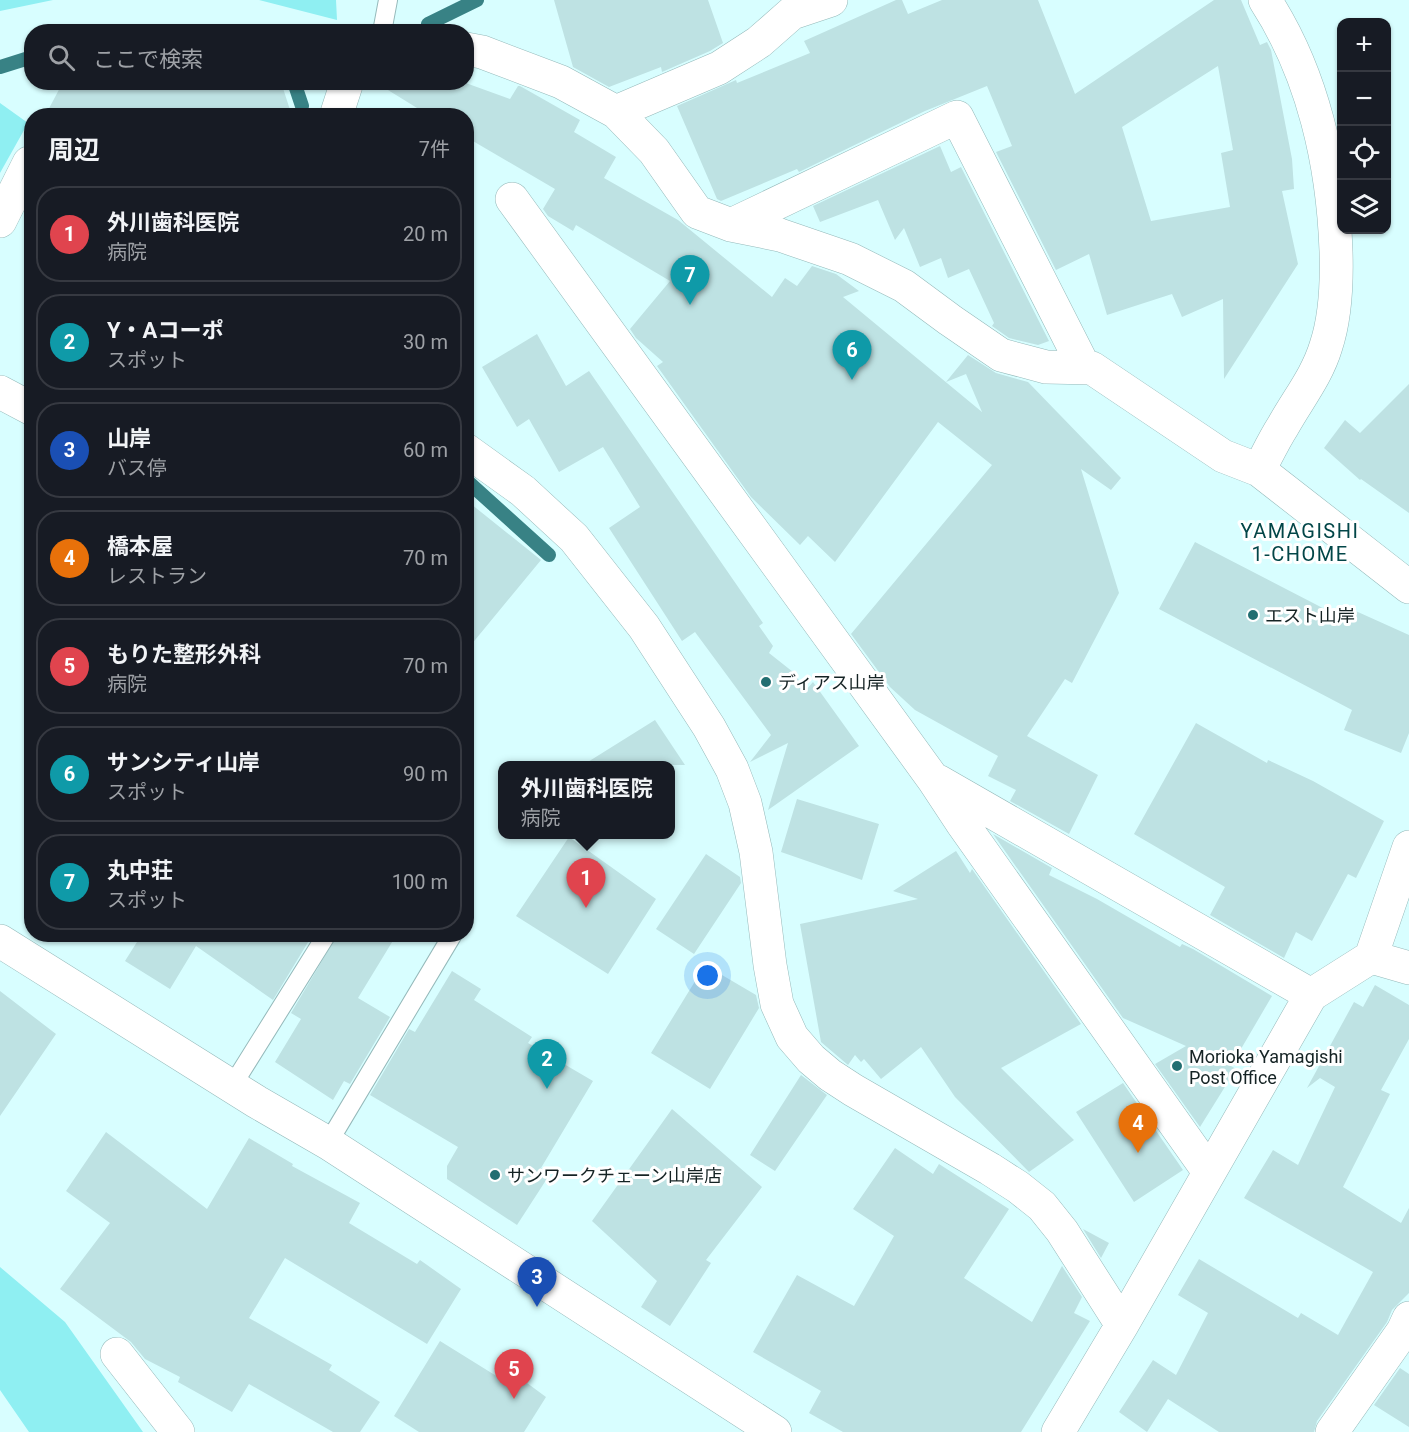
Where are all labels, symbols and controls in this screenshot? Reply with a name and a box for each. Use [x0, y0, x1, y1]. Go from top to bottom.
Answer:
map controls [1337, 18, 1391, 234]
button: + [1337, 18, 1391, 72]
search box [24, 24, 474, 90]
icon: search [45, 41, 78, 74]
text: ここで検索 [93, 47, 203, 72]
button: − [1337, 72, 1391, 126]
button: locate [1337, 126, 1391, 180]
text: 周辺 [48, 135, 100, 165]
text: 7件 [419, 137, 450, 161]
button: layers [1337, 180, 1391, 234]
text: 外川歯科医院 [107, 210, 239, 235]
text: 1 [64, 222, 75, 246]
text: 20 m [403, 222, 448, 246]
text: 病院 [107, 240, 147, 264]
pin: 7 [670, 256, 710, 305]
text: Y・Aコーポ [107, 318, 223, 343]
text: 2 [64, 330, 75, 354]
text: 30 m [403, 330, 448, 354]
pin: 6 [832, 330, 872, 380]
text: スポット [107, 348, 187, 372]
text: 山岸 [107, 426, 151, 451]
text: 3 [64, 438, 75, 462]
text: 60 m [403, 438, 448, 462]
text: バス停 [107, 456, 167, 480]
district label: YAMAGISHI 1-CHOME [1241, 519, 1359, 566]
text: 橋本屋 [107, 534, 173, 559]
text: 4 [64, 546, 75, 570]
text: 70 m [403, 546, 448, 570]
text: レストラン [107, 564, 207, 588]
place label: エスト山岸 [1265, 605, 1355, 626]
marker: エスト山岸 [1246, 608, 1260, 622]
text: もりた整形外科 [107, 642, 261, 667]
text: 5 [64, 654, 75, 678]
text: 70 m [403, 654, 448, 678]
text: 病院 [107, 672, 147, 696]
place label: ディアス山岸 [778, 672, 885, 693]
marker: ディアス山岸 [759, 675, 773, 689]
text: サンシティ山岸 [107, 750, 260, 775]
popup [498, 761, 675, 839]
text: 6 [64, 762, 75, 786]
text: 90 m [403, 762, 448, 786]
text: 外川歯科医院 [520, 776, 653, 801]
text: スポット [107, 780, 187, 804]
text: 病院 [520, 806, 560, 830]
text: 丸中荘 [107, 858, 173, 883]
pin: 1 [566, 858, 606, 908]
text: 7 [64, 870, 75, 894]
text: 100 m [392, 870, 448, 894]
text: スポット [107, 888, 187, 912]
your location [693, 961, 722, 990]
pin: 2 [528, 1040, 566, 1089]
place label: Morioka Yamagishi Post Office [1189, 1046, 1343, 1088]
marker: Morioka Yamagishi Post Office [1170, 1059, 1184, 1073]
pin: 4 [1118, 1104, 1158, 1153]
place label: サンワークチェーン山岸店 [507, 1165, 722, 1186]
marker: サンワークチェーン山岸店 [488, 1168, 502, 1182]
pin: 3 [518, 1258, 556, 1307]
pin: 5 [494, 1350, 534, 1399]

